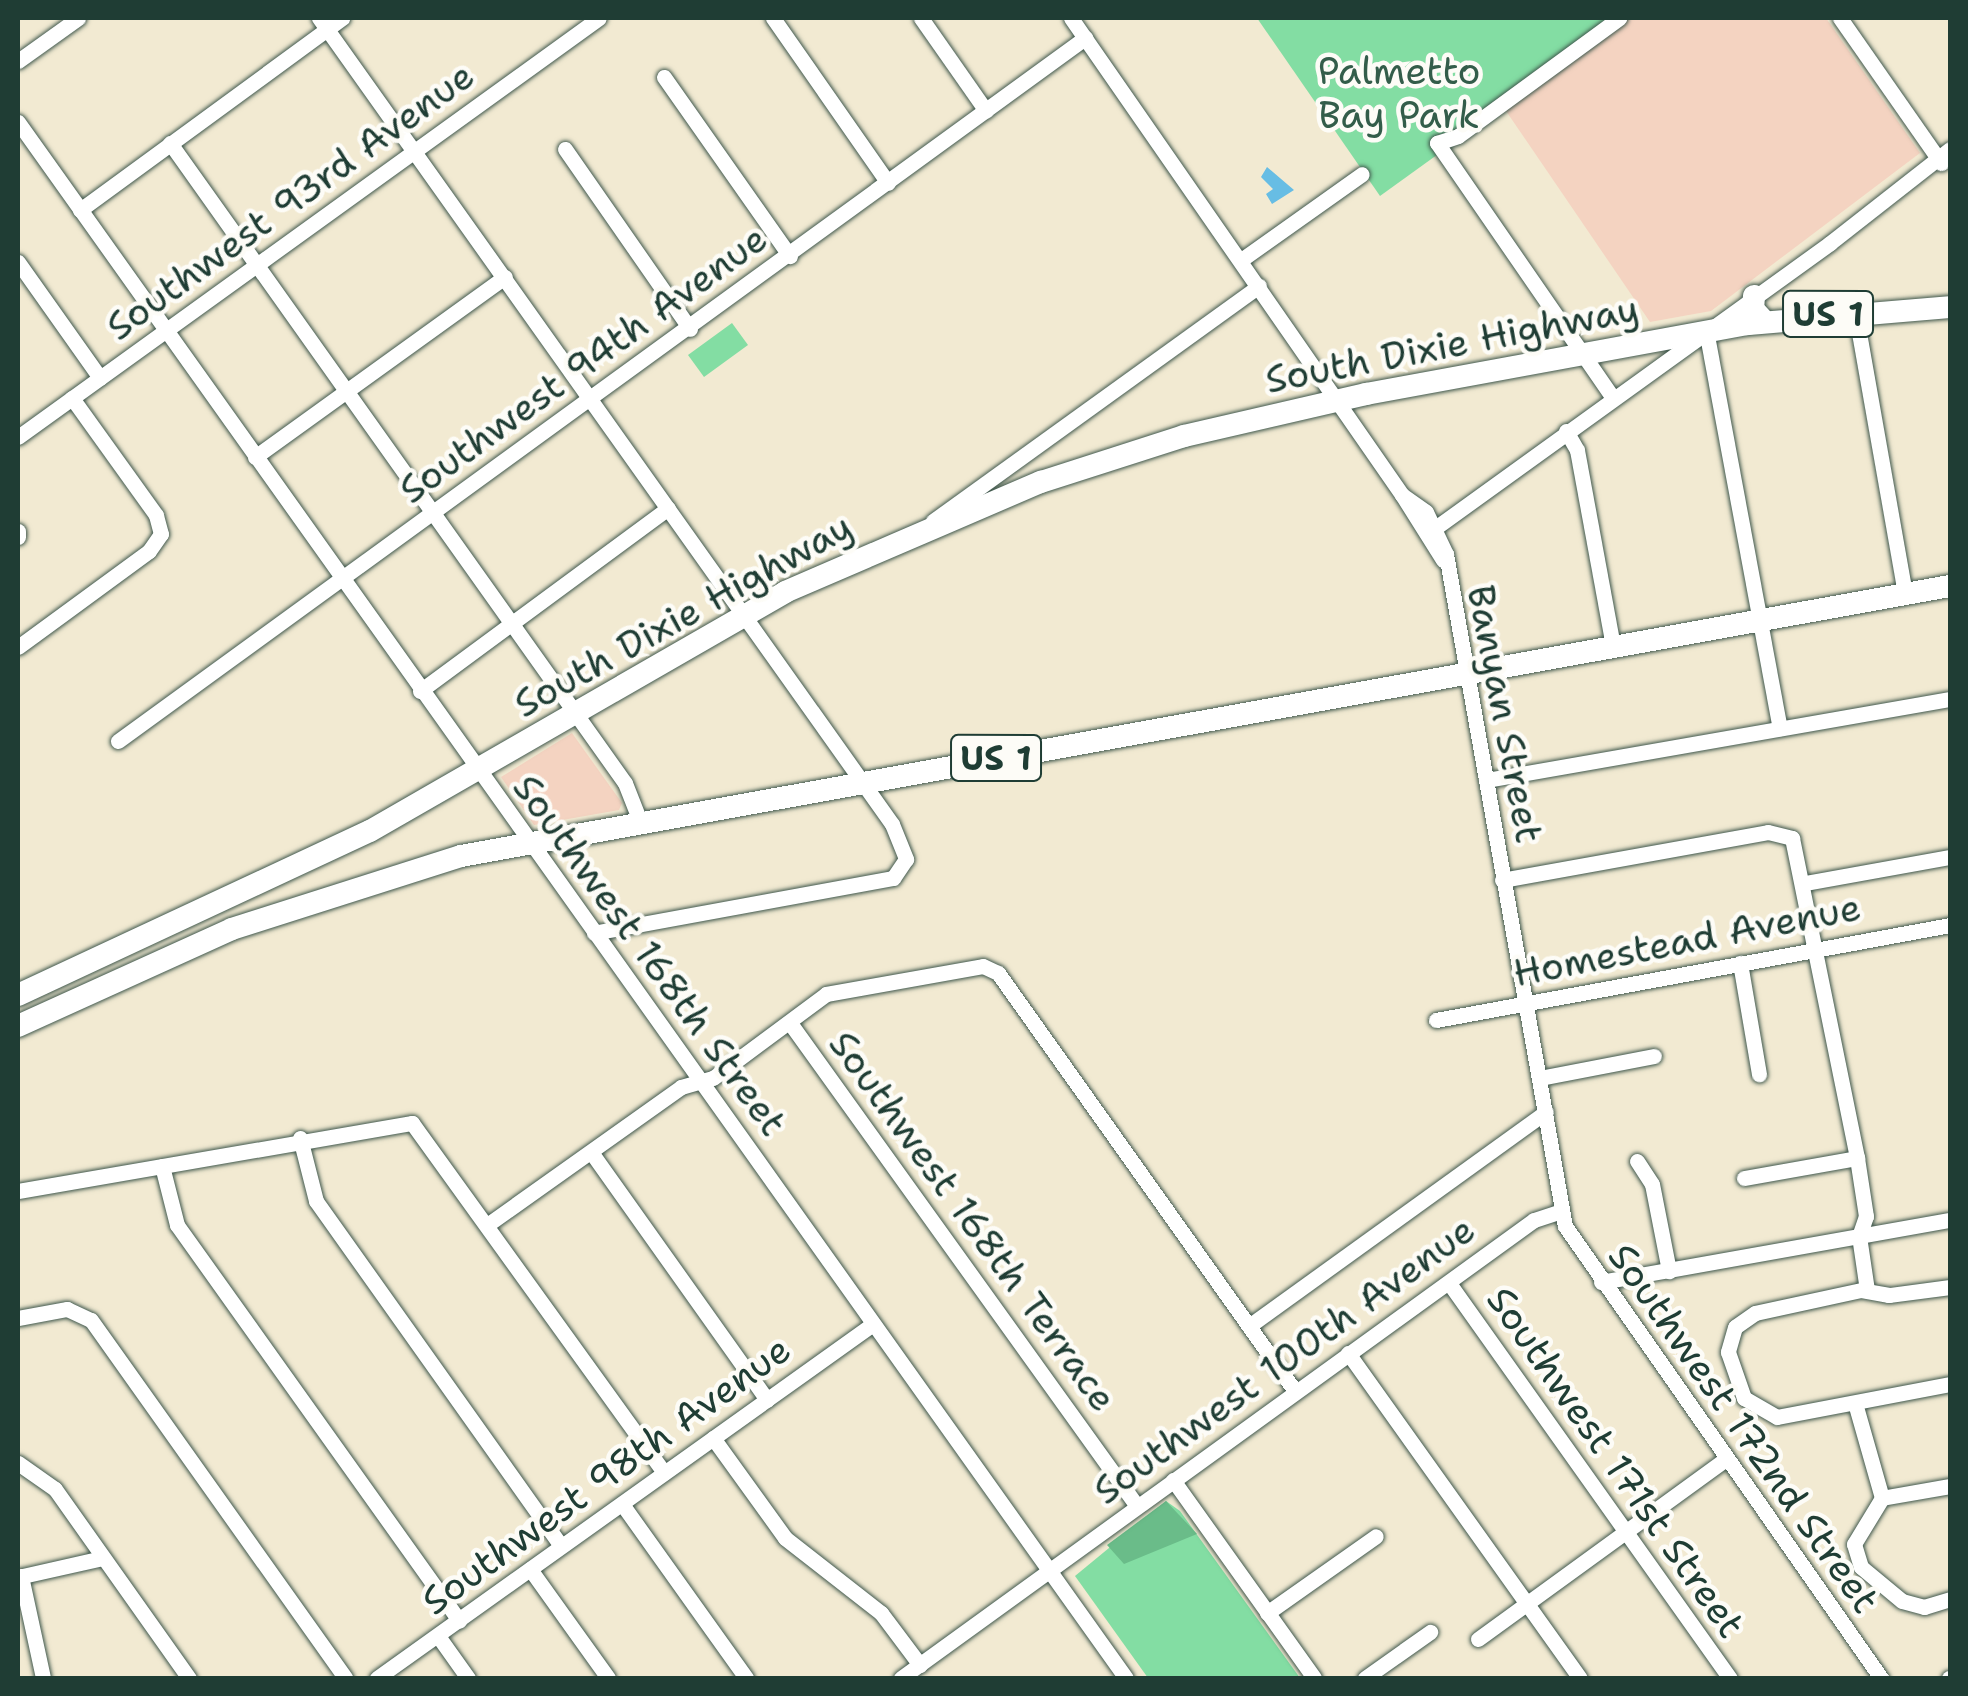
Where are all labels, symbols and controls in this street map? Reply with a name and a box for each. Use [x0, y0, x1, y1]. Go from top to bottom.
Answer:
park label: Palmetto Bay Park [1318, 48, 1480, 137]
street label: Southwest 93rd Avenue [97, 52, 483, 350]
street label: Southwest 94th Avenue [390, 215, 776, 513]
road number: US 1 [1780, 284, 1876, 344]
street label: South Dixie Highway [1261, 285, 1643, 403]
street label: South Dixie Highway [506, 503, 860, 727]
street label: Banyan Street [1458, 581, 1552, 847]
road number: US 1 [948, 728, 1044, 788]
street label: Southwest 168th Street [504, 765, 796, 1145]
street label: Homestead Avenue [1509, 884, 1865, 996]
street label: Southwest 168th Terrace [820, 1022, 1126, 1420]
street label: Southwest 100th Avenue [1085, 1206, 1483, 1514]
street label: Southwest 172nd Street [1599, 1235, 1889, 1621]
street label: Southwest 171st Street [1478, 1278, 1754, 1646]
street label: Southwest 98th Avenue [413, 1326, 799, 1624]

